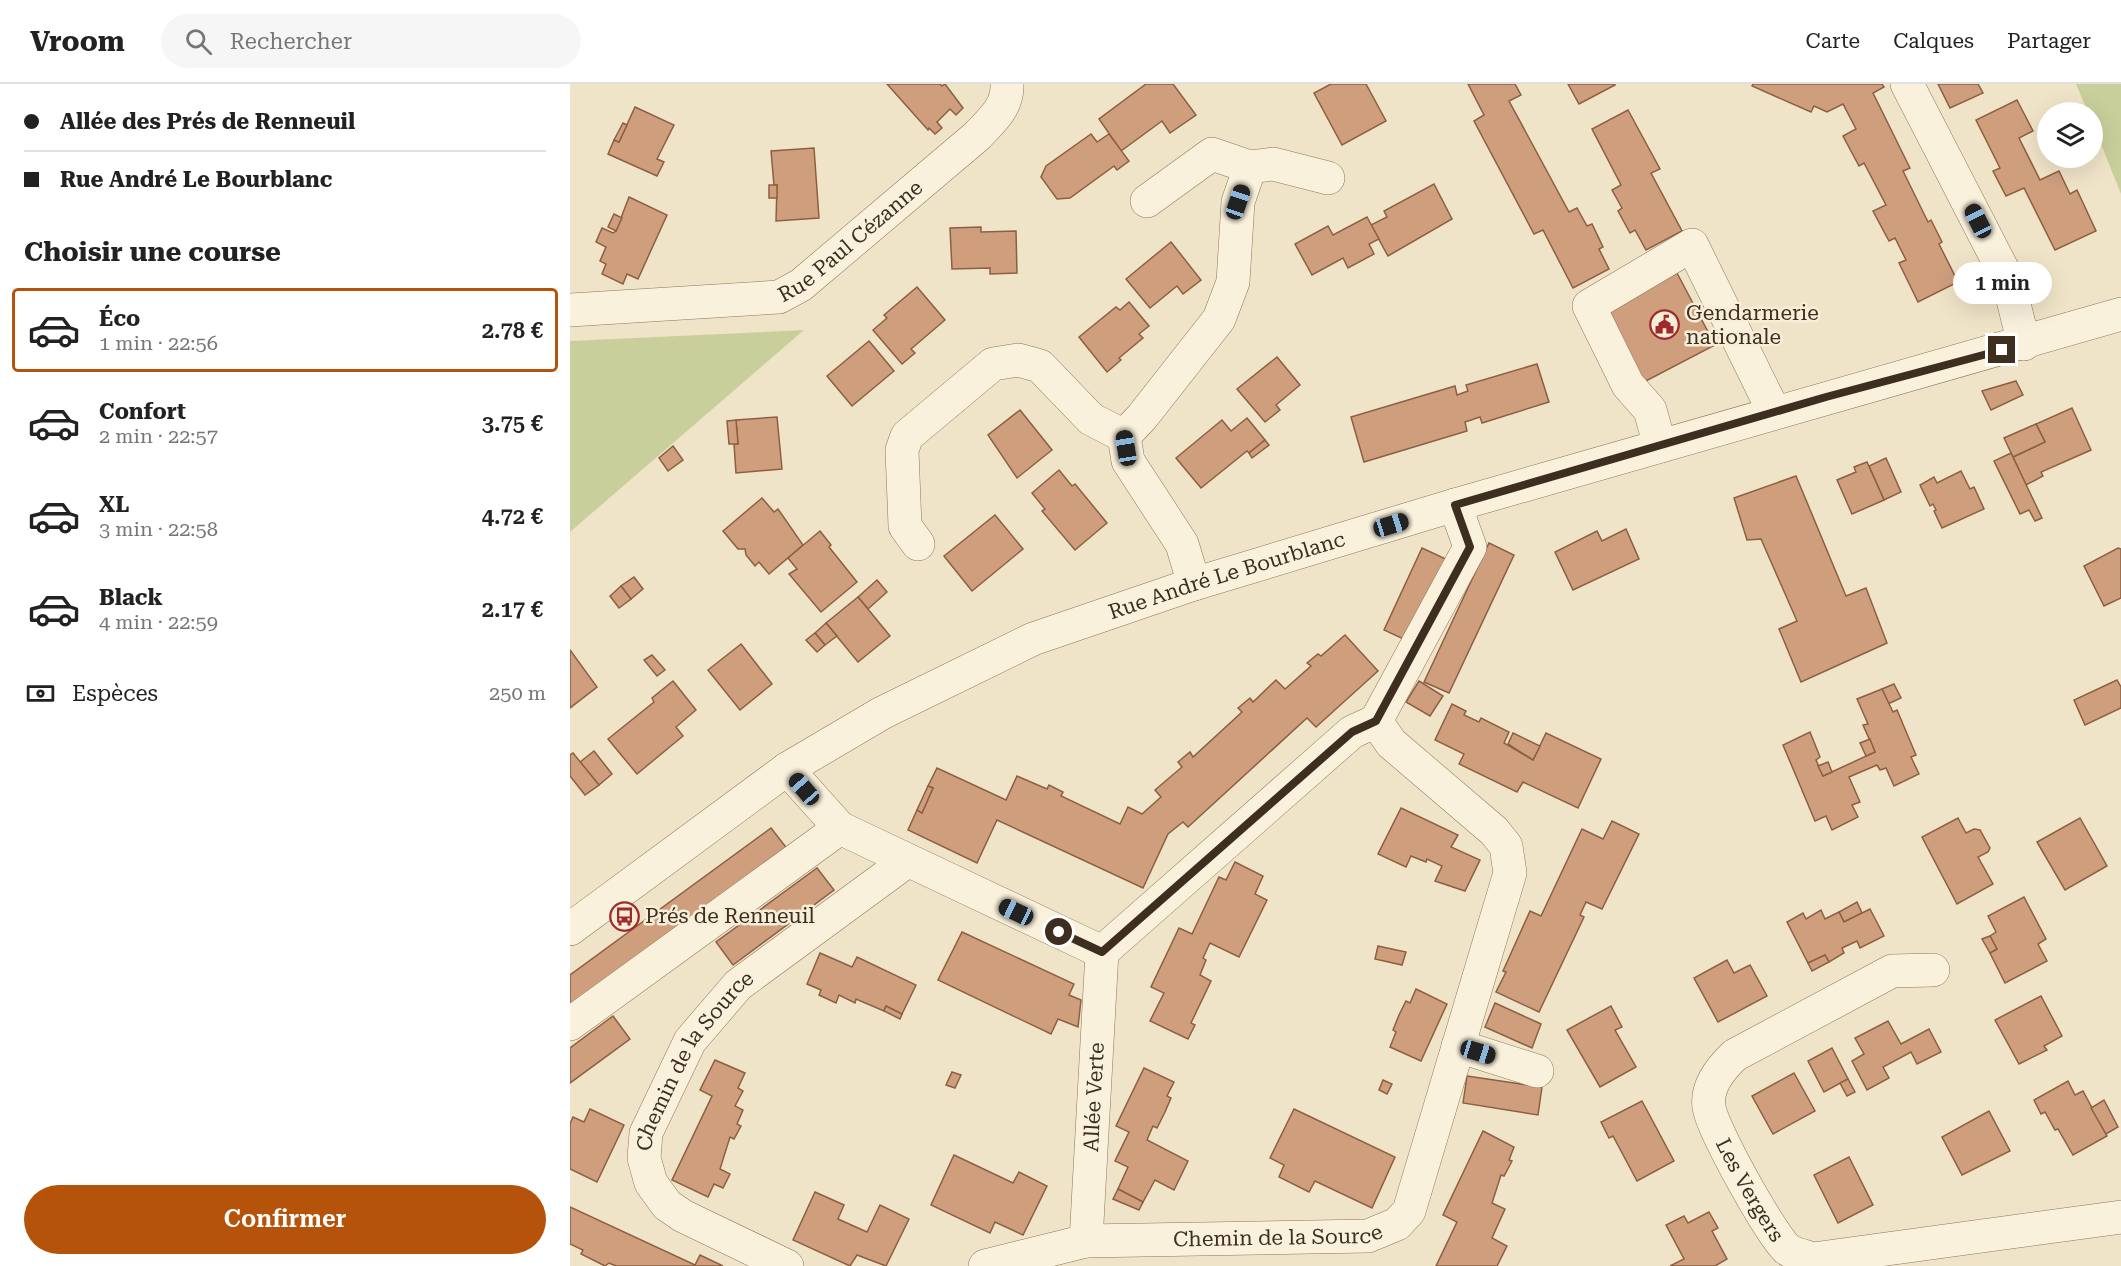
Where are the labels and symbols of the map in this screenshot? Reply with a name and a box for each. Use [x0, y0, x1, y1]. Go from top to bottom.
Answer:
street label: Rue Paul Cézanne [774, 175, 927, 307]
car [1224, 182, 1252, 222]
car [1962, 201, 1994, 241]
callout: 1 min [1952, 263, 2052, 305]
place label: Gendarmerie nationale [1686, 301, 1819, 349]
public building icon: Gendarmerie nationale [1649, 309, 1681, 341]
route end [1988, 336, 2015, 363]
car [1114, 429, 1138, 467]
car [1371, 511, 1411, 539]
street label: Rue André Le Bourblanc [1105, 527, 1348, 624]
car [785, 770, 823, 808]
car [996, 896, 1036, 928]
bus stop icon: Prés de Renneuil [608, 900, 640, 932]
place label: Prés de Renneuil [645, 904, 815, 928]
route start [1045, 918, 1072, 945]
street label: Chemin de la Source [633, 966, 758, 1152]
car [1458, 1038, 1498, 1066]
street label: Allée Verte [1079, 1042, 1109, 1153]
street label: Les Vergers [1711, 1134, 1789, 1246]
street label: Chemin de la Source [1173, 1219, 1386, 1251]

